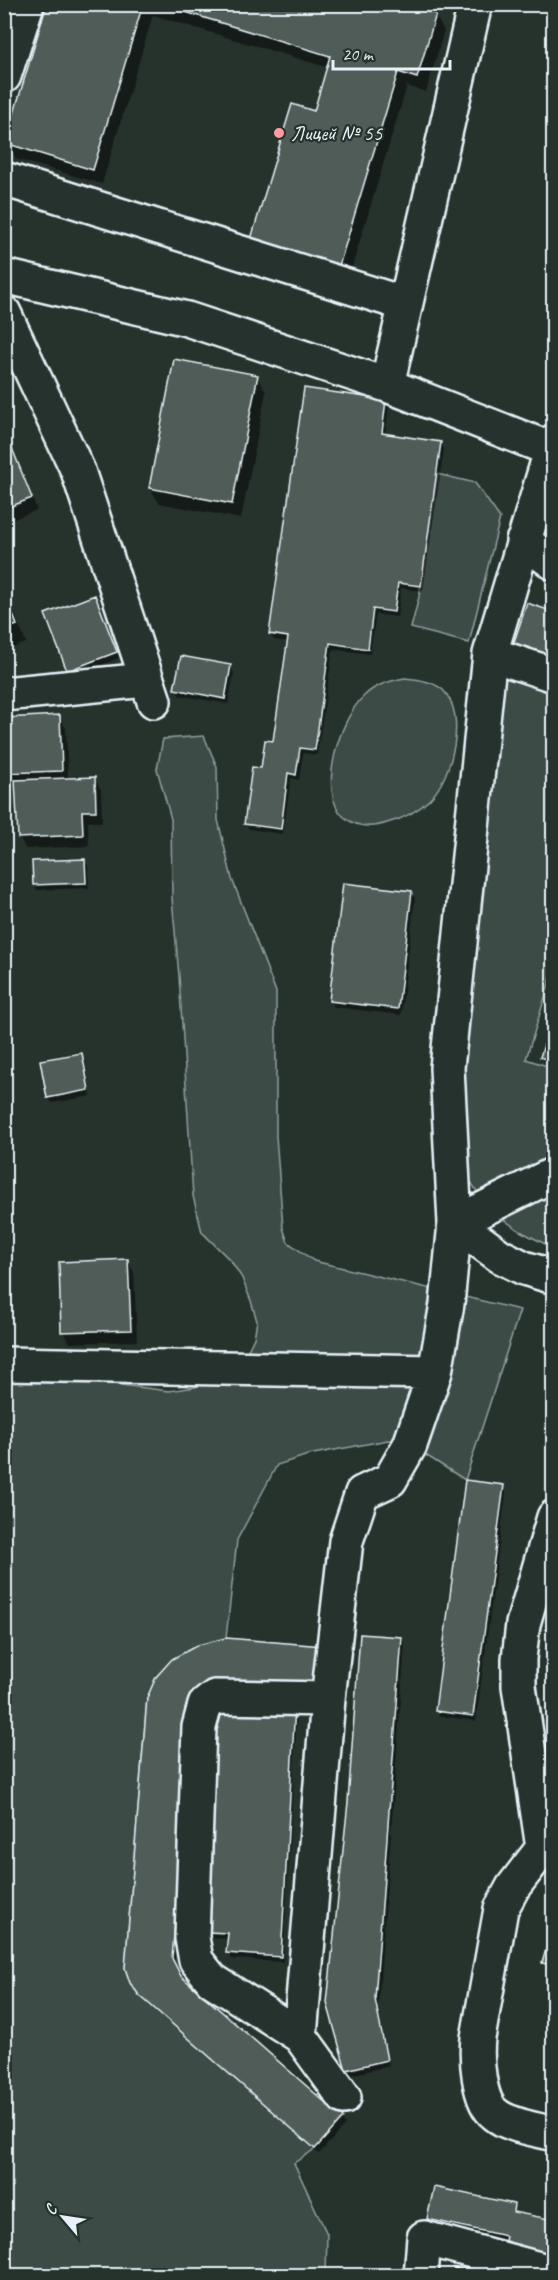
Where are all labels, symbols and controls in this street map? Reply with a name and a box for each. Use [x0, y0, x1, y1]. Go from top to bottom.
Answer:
scale bar [333, 33, 450, 71]
text: 20 m [342, 43, 375, 65]
place label: Лицей № 55 [291, 120, 384, 146]
marker: Лицей № 55 [272, 126, 286, 140]
north arrow [33, 2187, 93, 2247]
text: С [40, 2200, 62, 2218]

